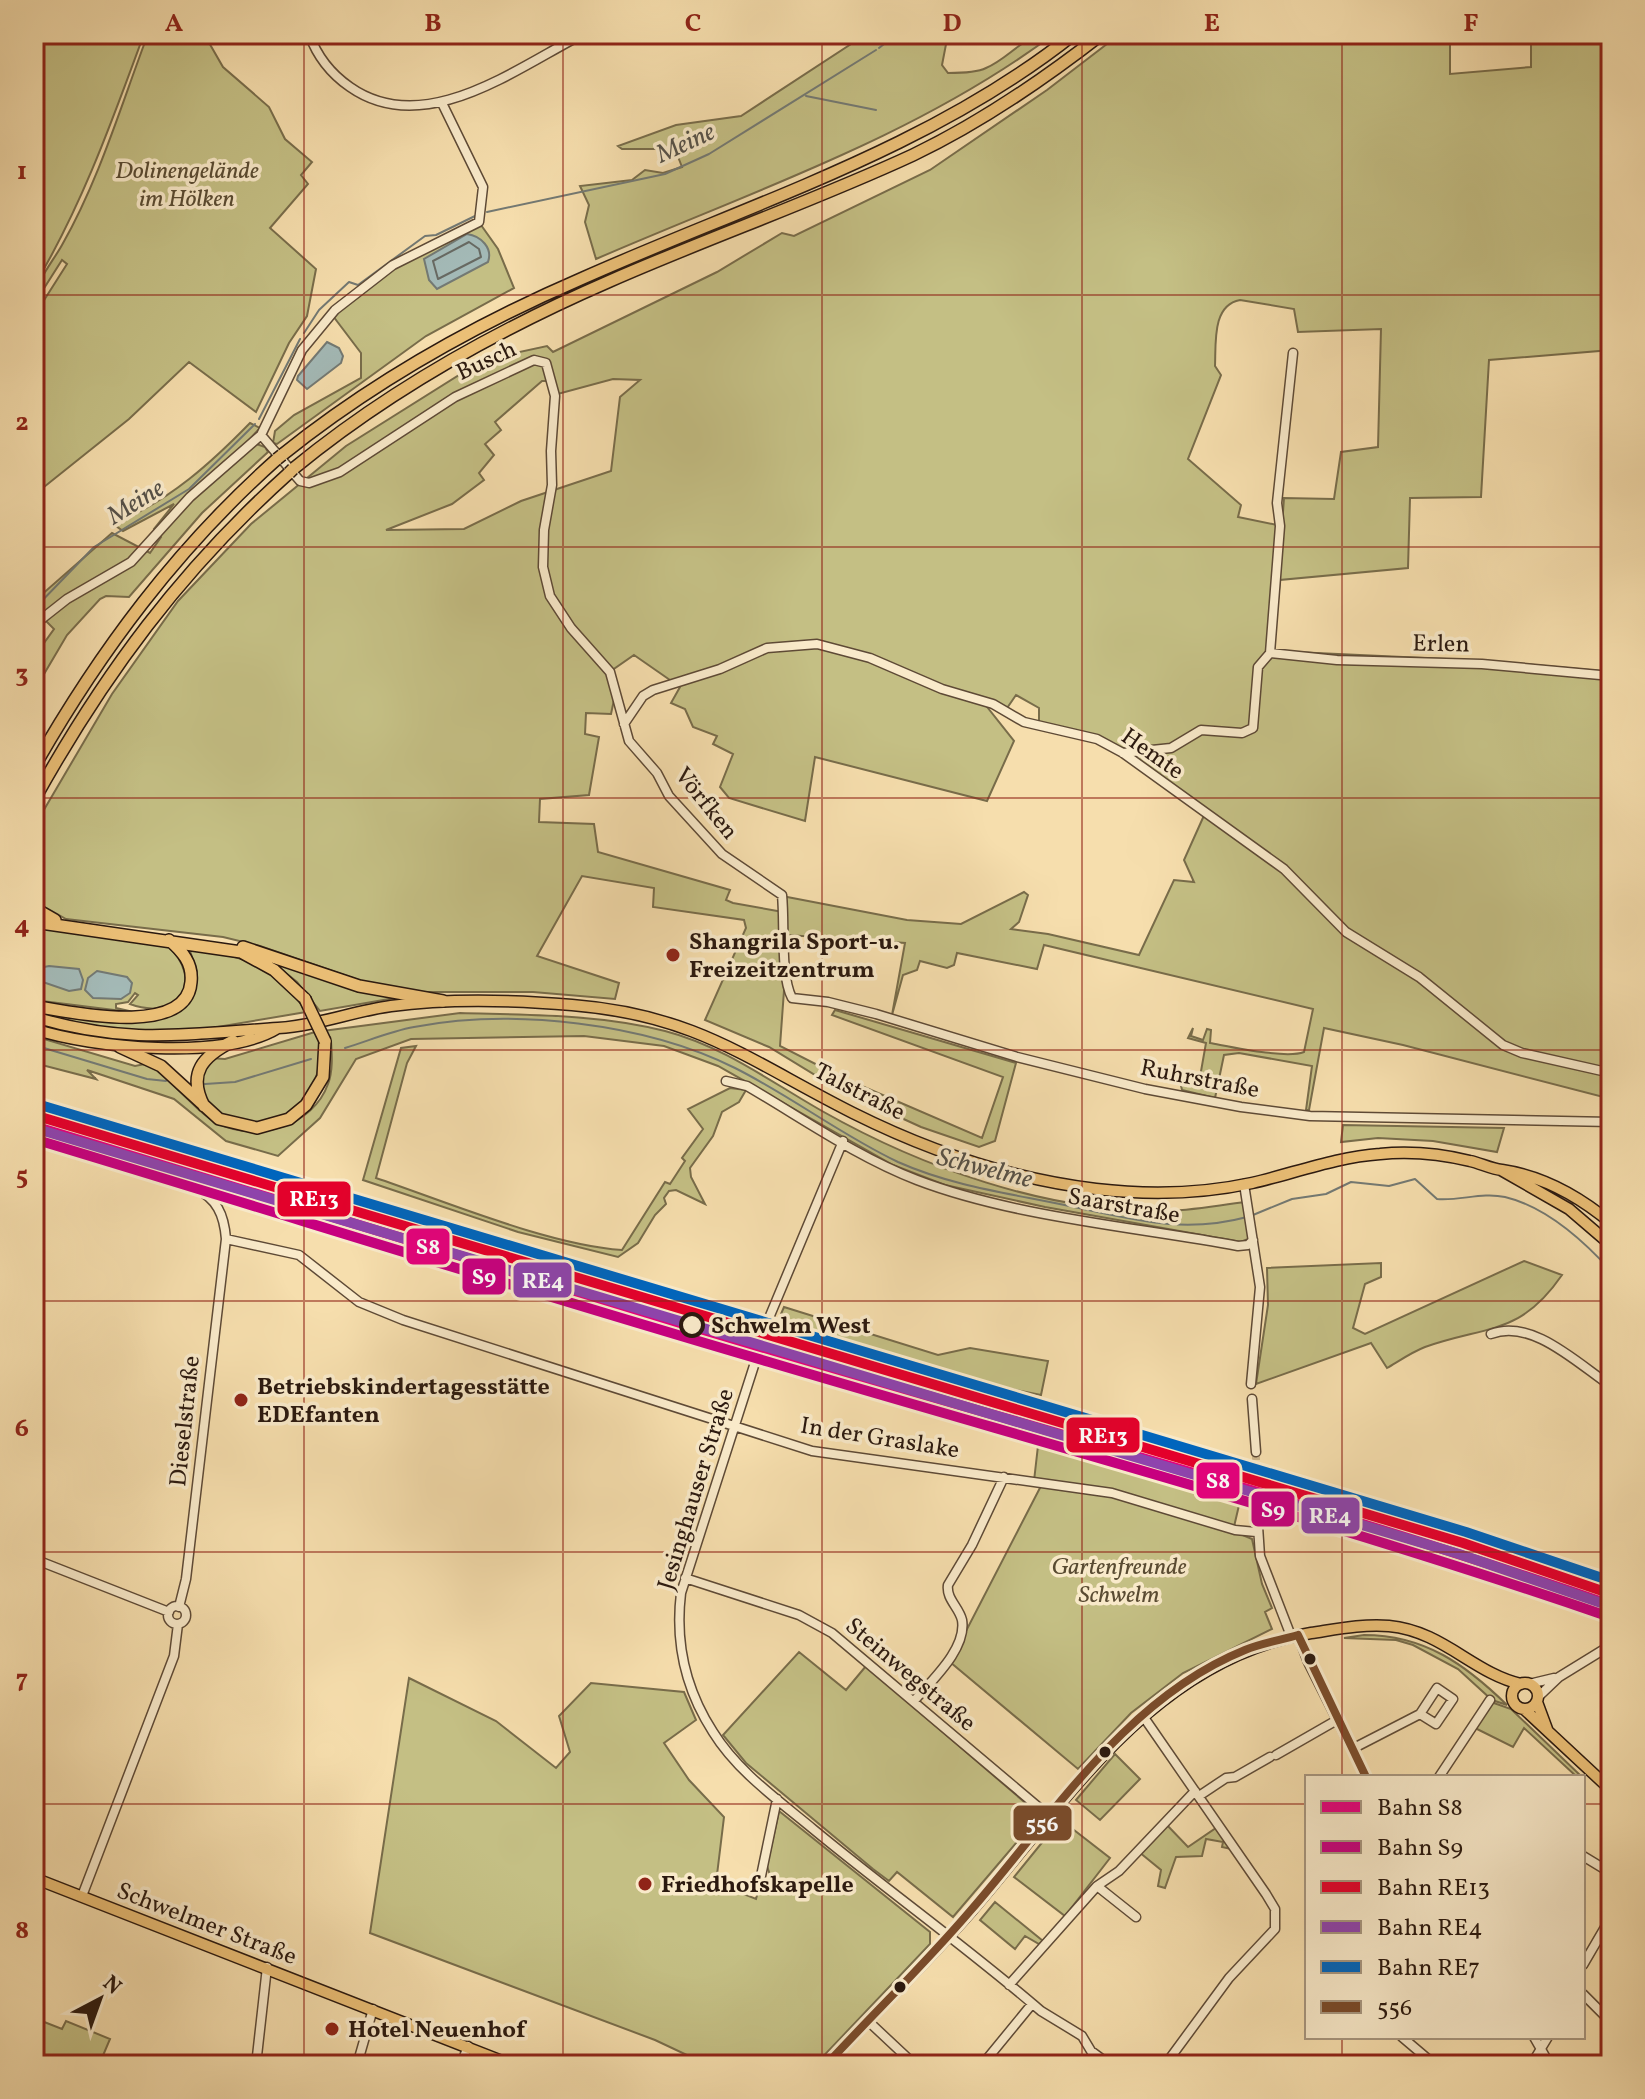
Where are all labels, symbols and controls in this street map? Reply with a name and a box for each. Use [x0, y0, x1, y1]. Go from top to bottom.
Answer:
text: A [165, 6, 184, 42]
text: B [424, 6, 442, 42]
text: C [685, 6, 701, 42]
text: D [942, 6, 962, 42]
text: E [1204, 6, 1220, 42]
text: F [1463, 6, 1479, 42]
water label: Meine [650, 114, 722, 174]
text: 1 [17, 154, 27, 190]
park label: Dolinengelände im Hölken [115, 155, 259, 217]
street label: Busch [451, 333, 523, 391]
text: 2 [15, 405, 29, 441]
water label: Meine [100, 471, 172, 535]
street label: Erlen [1412, 628, 1470, 662]
text: 3 [15, 657, 29, 693]
street label: Hemte [1113, 721, 1190, 789]
street label: Vörfken [666, 761, 745, 848]
text: 4 [14, 908, 30, 944]
place label: Shangrila Sport-u. Freizeitzentrum [689, 926, 900, 988]
marker: Shangrila Sport-u. Freizeitzentrum [664, 946, 682, 964]
street label: Ruhrstraße [1137, 1052, 1262, 1108]
street label: Talstraße [808, 1055, 911, 1130]
water label: Schwelme [933, 1140, 1036, 1198]
text: 5 [16, 1159, 28, 1195]
line badge: RE13 [276, 1180, 352, 1218]
street label: Saarstraße [1065, 1180, 1183, 1234]
text: RE13 [289, 1185, 339, 1216]
line badge: S8 [405, 1227, 451, 1266]
text: S8 [416, 1233, 440, 1264]
line badge: S9 [461, 1257, 507, 1296]
line badge: RE4 [512, 1261, 573, 1299]
text: S9 [472, 1263, 496, 1294]
text: RE4 [522, 1267, 564, 1298]
place label: Schwelm West [711, 1310, 870, 1344]
marker: Schwelm West [680, 1313, 704, 1337]
street label: Dieselstraße [162, 1354, 210, 1488]
place label: Betriebskindertagesstätte EDEfanten [257, 1371, 550, 1433]
street label: Jesinghauser Straße [650, 1385, 744, 1595]
marker: Betriebskindertagesstätte EDEfanten [232, 1391, 250, 1409]
street label: In der Graslake [798, 1410, 962, 1468]
text: 6 [15, 1411, 29, 1447]
line badge: RE13 [1065, 1416, 1141, 1454]
text: RE13 [1078, 1422, 1128, 1453]
line badge: S8 [1195, 1461, 1241, 1500]
text: S8 [1206, 1467, 1230, 1498]
line badge: S9 [1250, 1490, 1296, 1528]
text: S9 [1261, 1496, 1285, 1527]
line badge: RE4 [1300, 1496, 1361, 1535]
text: RE4 [1309, 1502, 1351, 1533]
park label: Gartenfreunde Schwelm [1052, 1551, 1187, 1613]
street label: Steinwegstraße [837, 1611, 983, 1741]
unlabelled marker [1302, 1651, 1318, 1667]
text: 7 [16, 1662, 28, 1698]
unlabelled marker [1097, 1744, 1113, 1760]
legend [1305, 1775, 1585, 2039]
text: Bahn S8 [1377, 1792, 1463, 1826]
line badge: 556 [1012, 1804, 1073, 1842]
text: 556 [1025, 1810, 1059, 1841]
text: Bahn S9 [1377, 1832, 1463, 1866]
place label: Friedhofskapelle [661, 1869, 854, 1903]
text: Bahn RE13 [1377, 1872, 1490, 1906]
street label: Schwelmer Straße [111, 1875, 301, 1975]
marker: Friedhofskapelle [636, 1875, 654, 1893]
text: Bahn RE4 [1377, 1912, 1483, 1946]
text: 8 [15, 1913, 29, 1949]
text: Bahn RE7 [1377, 1952, 1480, 1986]
north arrow [60, 1959, 140, 2039]
text: N [95, 1969, 128, 2003]
unlabelled marker [892, 1979, 908, 1995]
text: 556 [1377, 1992, 1412, 2026]
place label: Hotel Neuenhof [348, 2014, 528, 2048]
marker: Hotel Neuenhof [323, 2020, 341, 2038]

